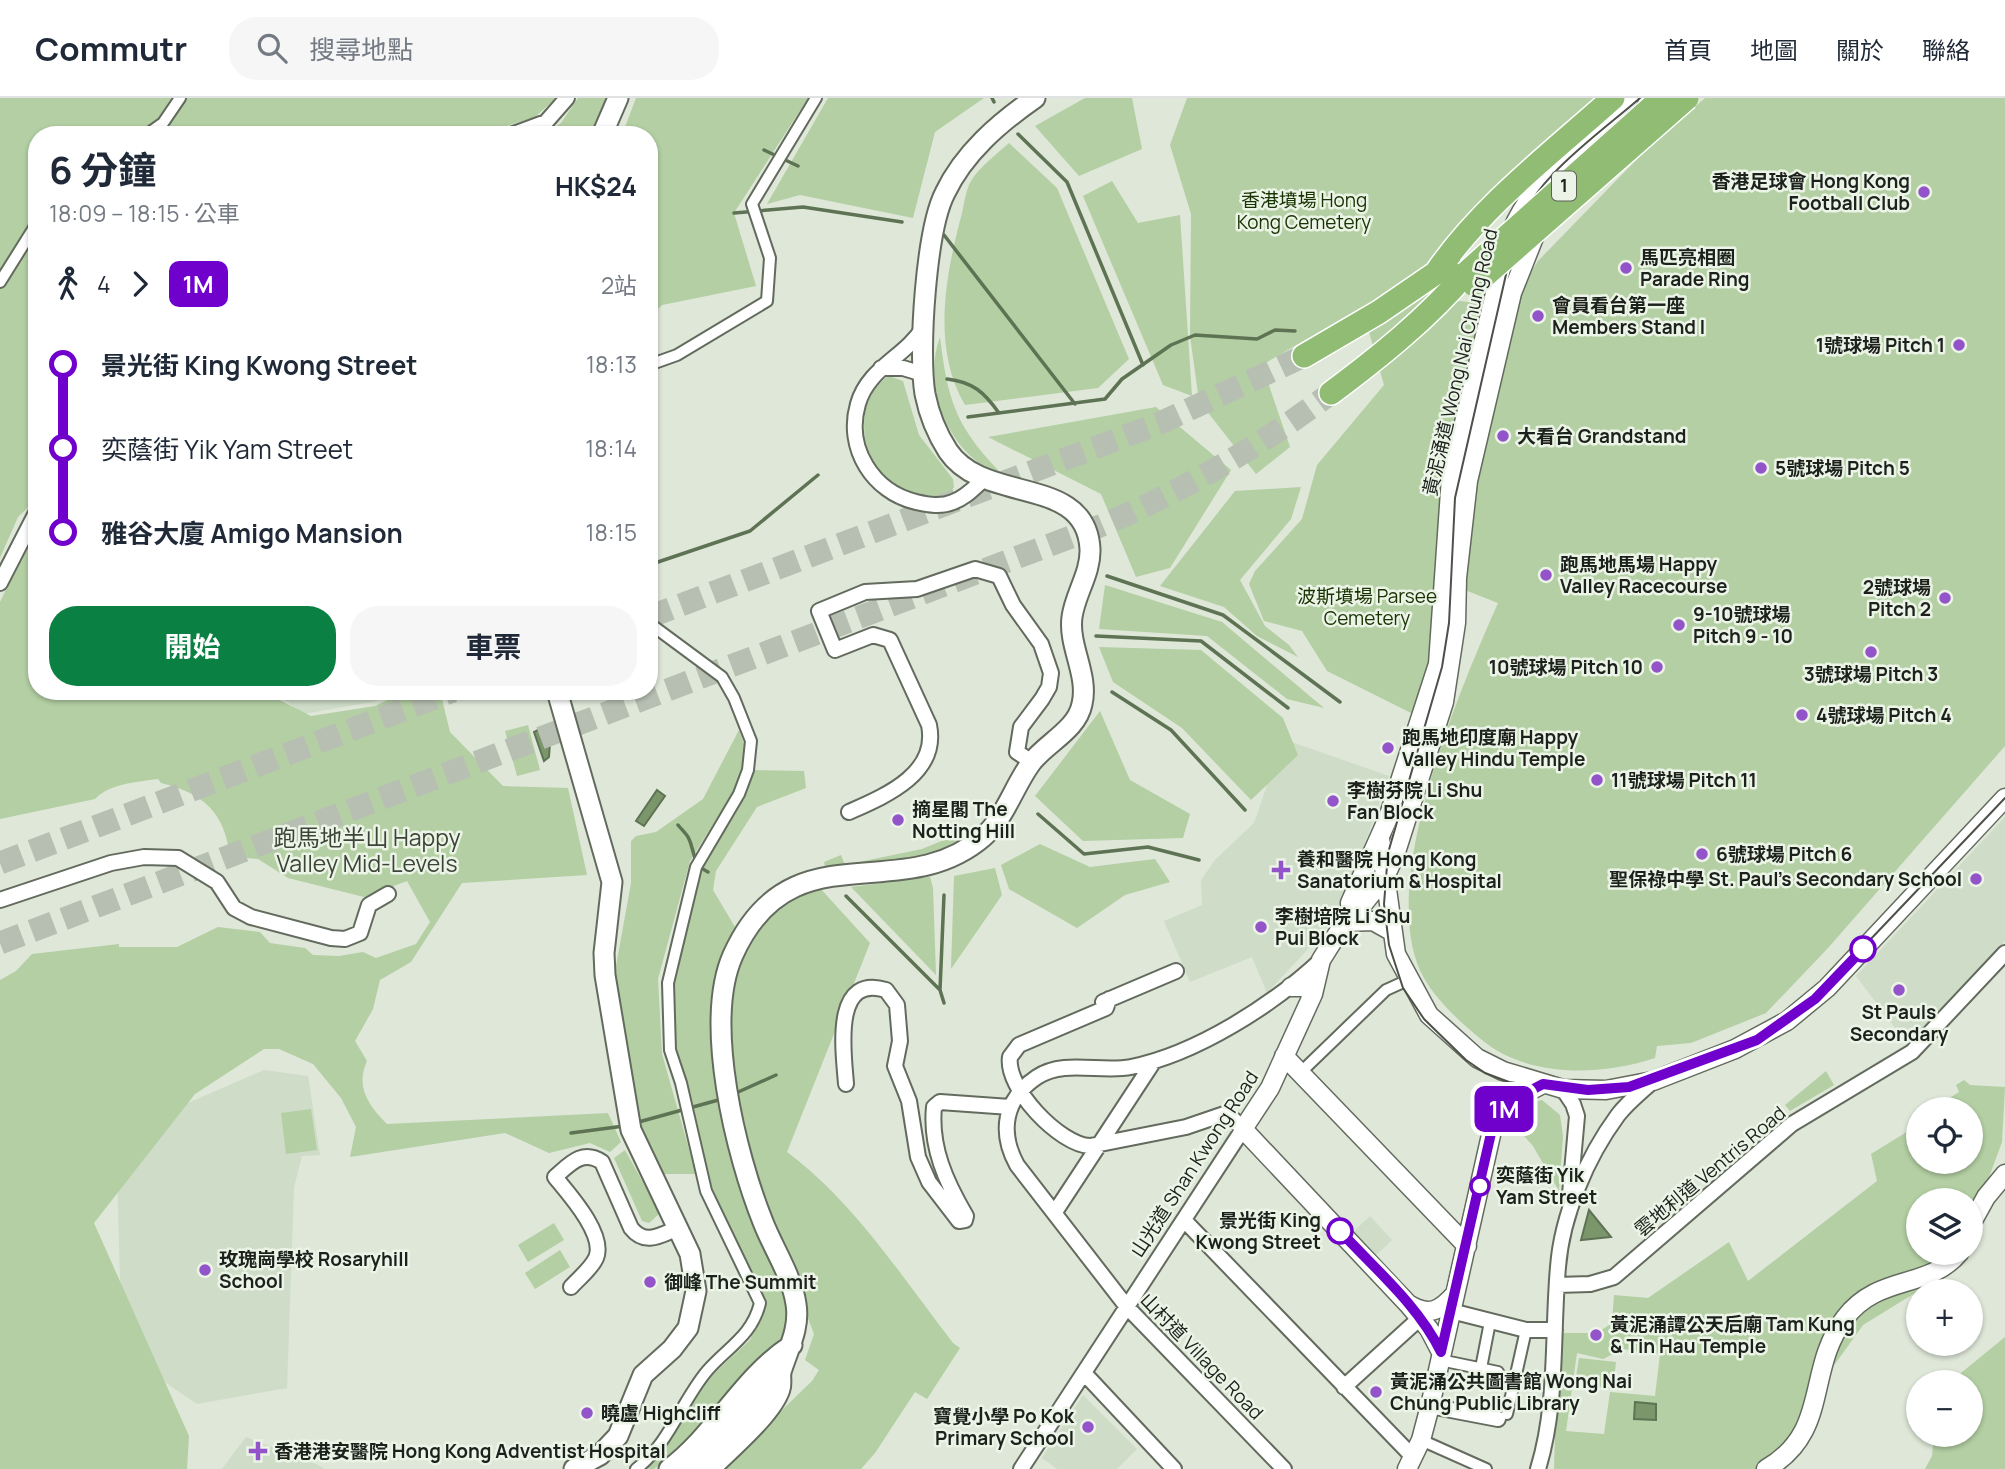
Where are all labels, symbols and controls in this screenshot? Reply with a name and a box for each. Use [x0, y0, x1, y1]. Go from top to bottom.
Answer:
search box [229, 17, 719, 80]
text: Commutr [35, 26, 187, 71]
icon: search [253, 29, 291, 67]
text: 搜尋地點 [309, 31, 413, 67]
text: 首頁 [1664, 33, 1712, 66]
text: 地圖 [1750, 33, 1798, 66]
text: 關於 [1836, 33, 1884, 66]
text: 聯絡 [1922, 33, 1970, 66]
text: 6 分鐘 [49, 143, 156, 195]
text: HK$24 [555, 168, 637, 204]
place label: 香港足球會 Hong Kong Football Club [1711, 168, 1910, 216]
road number: 1 [1552, 172, 1576, 200]
marker: 香港足球會 Hong Kong Football Club [1916, 184, 1932, 200]
park label: 香港墳場 Hong Kong Cemetery [1237, 187, 1371, 235]
text: 18:09 – 18:15 · 公車 [49, 197, 240, 229]
street label: 黃泥涌道 Wong Nai Chung Road [1417, 226, 1503, 498]
place label: 馬匹亮相圈 Parade Ring [1640, 244, 1750, 292]
marker: 馬匹亮相圈 Parade Ring [1618, 260, 1634, 276]
icon: walk [49, 265, 87, 303]
icon: forward [121, 265, 159, 303]
text: 1M [183, 267, 214, 300]
text: 4 [97, 268, 111, 300]
text: 2站 [601, 269, 637, 301]
place label: 會員看台第一座 Members Stand I [1552, 292, 1705, 340]
marker: 會員看台第一座 Members Stand I [1530, 308, 1546, 324]
place label: 1號球場 Pitch 1 [1816, 332, 1945, 358]
marker: 1號球場 Pitch 1 [1951, 337, 1967, 353]
text: 景光街 King Kwong Street [101, 347, 418, 383]
text: 18:13 [586, 348, 637, 380]
place label: 大看台 Grandstand [1517, 423, 1686, 449]
marker: 大看台 Grandstand [1495, 428, 1511, 444]
text: 奕蔭街 Yik Yam Street [101, 431, 353, 467]
text: 18:14 [585, 432, 637, 464]
place label: 5號球場 Pitch 5 [1775, 455, 1910, 481]
marker: 5號球場 Pitch 5 [1753, 460, 1769, 476]
text: 雅谷大廈 Amigo Mansion [101, 515, 403, 551]
text: 18:15 [586, 516, 637, 548]
place label: 跑馬地馬場 Happy Valley Racecourse [1560, 551, 1727, 599]
marker: 跑馬地馬場 Happy Valley Racecourse [1538, 567, 1554, 583]
place label: 2號球場 Pitch 2 [1863, 574, 1931, 622]
park label: 波斯墳場 Parsee Cemetery [1297, 583, 1437, 631]
marker: 2號球場 Pitch 2 [1937, 590, 1953, 606]
place label: 9-10號球場 Pitch 9 - 10 [1693, 601, 1793, 649]
button: 開始 [49, 606, 336, 686]
button: 車票 [350, 606, 637, 686]
marker: 9-10號球場 Pitch 9 - 10 [1671, 617, 1687, 633]
marker: 3號球場 Pitch 3 [1863, 644, 1879, 660]
place label: 10號球場 Pitch 10 [1489, 654, 1643, 680]
marker: 10號球場 Pitch 10 [1649, 659, 1665, 675]
place label: 3號球場 Pitch 3 [1804, 661, 1938, 687]
place label: 4號球場 Pitch 4 [1816, 702, 1952, 728]
marker: 4號球場 Pitch 4 [1794, 707, 1810, 723]
place label: 跑馬地印度廟 Happy Valley Hindu Temple [1402, 724, 1585, 772]
marker: 跑馬地印度廟 Happy Valley Hindu Temple [1380, 740, 1396, 756]
place label: 11號球場 Pitch 11 [1611, 767, 1757, 793]
marker: 11號球場 Pitch 11 [1589, 772, 1605, 788]
place label: 李樹芬院 Li Shu Fan Block [1347, 777, 1482, 825]
marker: 李樹芬院 Li Shu Fan Block [1325, 793, 1341, 809]
place label: 摘星閣 The Notting Hill [912, 796, 1015, 844]
marker: 摘星閣 The Notting Hill [890, 812, 906, 828]
district label: 跑馬地半山 Happy Valley Mid-Levels [273, 821, 461, 879]
place label: 6號球場 Pitch 6 [1716, 841, 1852, 867]
place label: 養和醫院 Hong Kong Sanatorium & Hospital [1297, 846, 1502, 894]
marker: 6號球場 Pitch 6 [1694, 846, 1710, 862]
marker: 養和醫院 Hong Kong Sanatorium & Hospital [1271, 860, 1291, 880]
place label: 聖保祿中學 St. Paul's Secondary School [1609, 866, 1962, 892]
marker: 聖保祿中學 St. Paul's Secondary School [1968, 871, 1984, 887]
place label: 李樹培院 Li Shu Pui Block [1275, 903, 1410, 951]
marker: 李樹培院 Li Shu Pui Block [1253, 919, 1269, 935]
unlabelled marker [1850, 936, 1876, 962]
marker: St Pauls Secondary [1891, 982, 1907, 998]
place label: St Pauls Secondary [1850, 999, 1949, 1047]
street label: 山光道 Shan Kwong Road [1124, 1066, 1264, 1262]
line badge: 1M [1472, 1086, 1536, 1132]
text: 1M [1488, 1092, 1520, 1125]
map controls [1906, 1097, 1983, 1447]
button: locate [1906, 1097, 1983, 1174]
street label: 雲地利道 Ventris Road [1629, 1100, 1791, 1242]
place label: 奕蔭街 Yik Yam Street [1496, 1162, 1597, 1210]
marker: 奕蔭街 Yik Yam Street [1470, 1176, 1490, 1196]
button: layers [1906, 1188, 1983, 1265]
place label: 景光街 King Kwong Street [1195, 1207, 1321, 1255]
marker: 景光街 King Kwong Street [1327, 1218, 1353, 1244]
place label: 玫瑰崗學校 Rosaryhill School [219, 1246, 409, 1294]
marker: 玫瑰崗學校 Rosaryhill School [197, 1262, 213, 1278]
place label: 御峰 The Summit [664, 1269, 817, 1295]
marker: 御峰 The Summit [642, 1274, 658, 1290]
button: + [1906, 1279, 1983, 1356]
street label: 山村道 Village Road [1135, 1287, 1269, 1425]
place label: 黃泥涌譚公天后廟 Tam Kung & Tin Hau Temple [1610, 1311, 1855, 1359]
marker: 黃泥涌譚公天后廟 Tam Kung & Tin Hau Temple [1588, 1327, 1604, 1343]
place label: 黃泥涌公共圖書館 Wong Nai Chung Public Library [1390, 1368, 1632, 1416]
button: − [1906, 1370, 1983, 1447]
marker: 黃泥涌公共圖書館 Wong Nai Chung Public Library [1368, 1384, 1384, 1400]
place label: 曉盧 Highcliff [601, 1400, 721, 1426]
place label: 寶覺小學 Po Kok Primary School [933, 1403, 1075, 1451]
marker: 曉盧 Highcliff [579, 1405, 595, 1421]
marker: 寶覺小學 Po Kok Primary School [1080, 1419, 1096, 1435]
place label: 香港港安醫院 Hong Kong Adventist Hospital [274, 1438, 666, 1464]
marker: 香港港安醫院 Hong Kong Adventist Hospital [248, 1441, 268, 1461]

